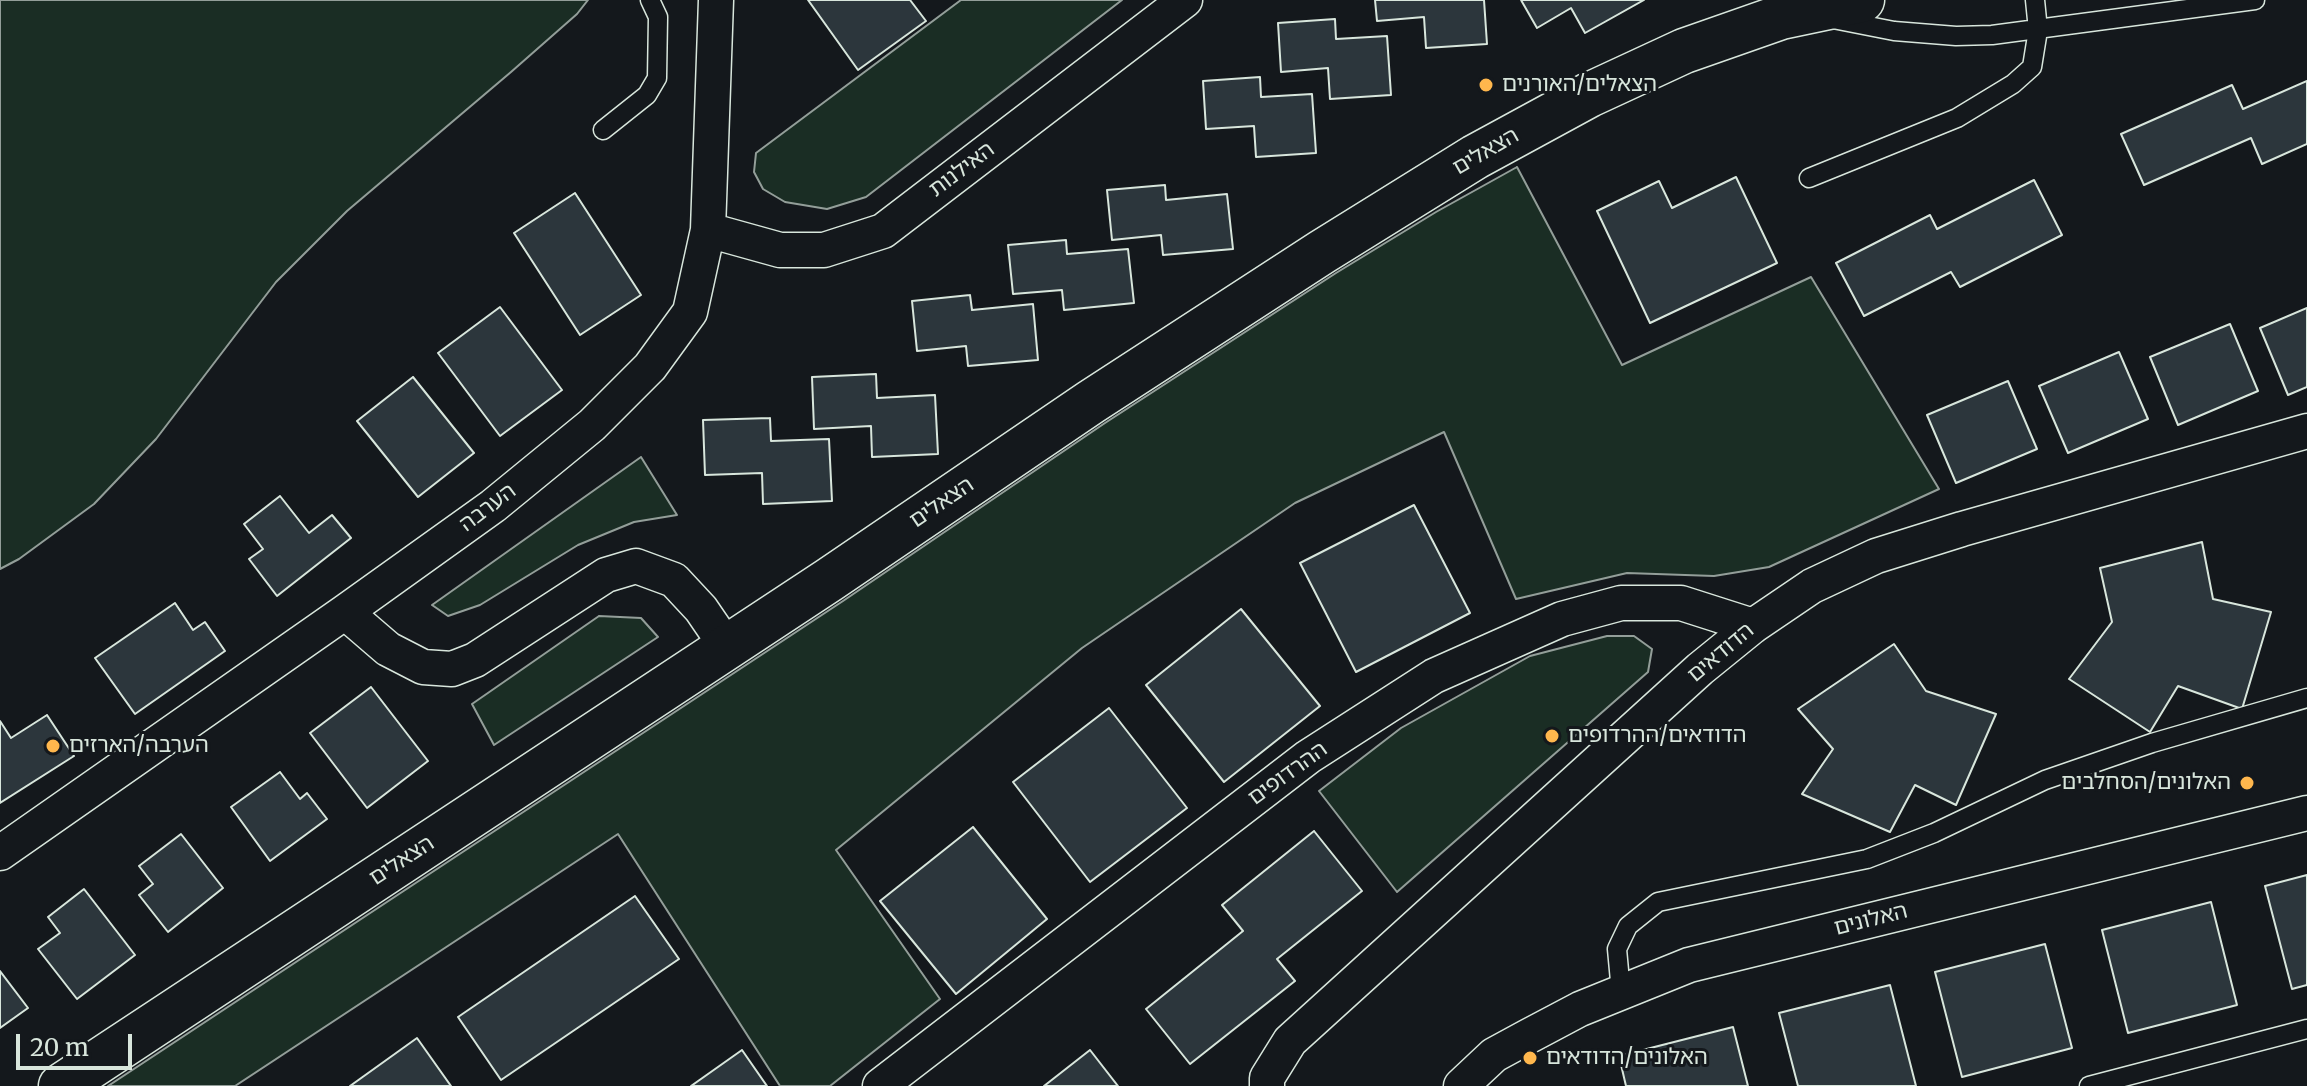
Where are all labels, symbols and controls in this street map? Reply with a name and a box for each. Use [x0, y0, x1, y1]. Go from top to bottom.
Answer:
place label: הצאלים/האורנים [1502, 72, 1657, 98]
marker: הצאלים/האורנים [1477, 76, 1495, 94]
street label: הצאלים [1448, 123, 1524, 181]
street label: האילנות [924, 137, 1000, 203]
street label: הצאלים [905, 472, 979, 534]
street label: הערבה [455, 478, 521, 538]
street label: הדודאים [1682, 618, 1760, 688]
place label: הדודאים/ההרדופים [1568, 723, 1747, 749]
marker: הדודאים/ההרדופים [1543, 727, 1561, 745]
place label: הערבה/הארזים [69, 733, 209, 759]
street label: ההרדופים [1243, 736, 1333, 812]
marker: הערבה/הארזים [44, 737, 62, 755]
place label: האלונים/הסחלבים [2061, 770, 2231, 796]
marker: האלונים/הסחלבים [2238, 774, 2256, 792]
street label: הצאלים [365, 830, 439, 892]
street label: האלונים [1832, 898, 1910, 942]
scale bar [20, 1018, 136, 1068]
text: 20 m [30, 1032, 89, 1063]
place label: האלונים/הדודאים [1546, 1045, 1708, 1071]
marker: האלונים/הדודאים [1521, 1049, 1539, 1067]

